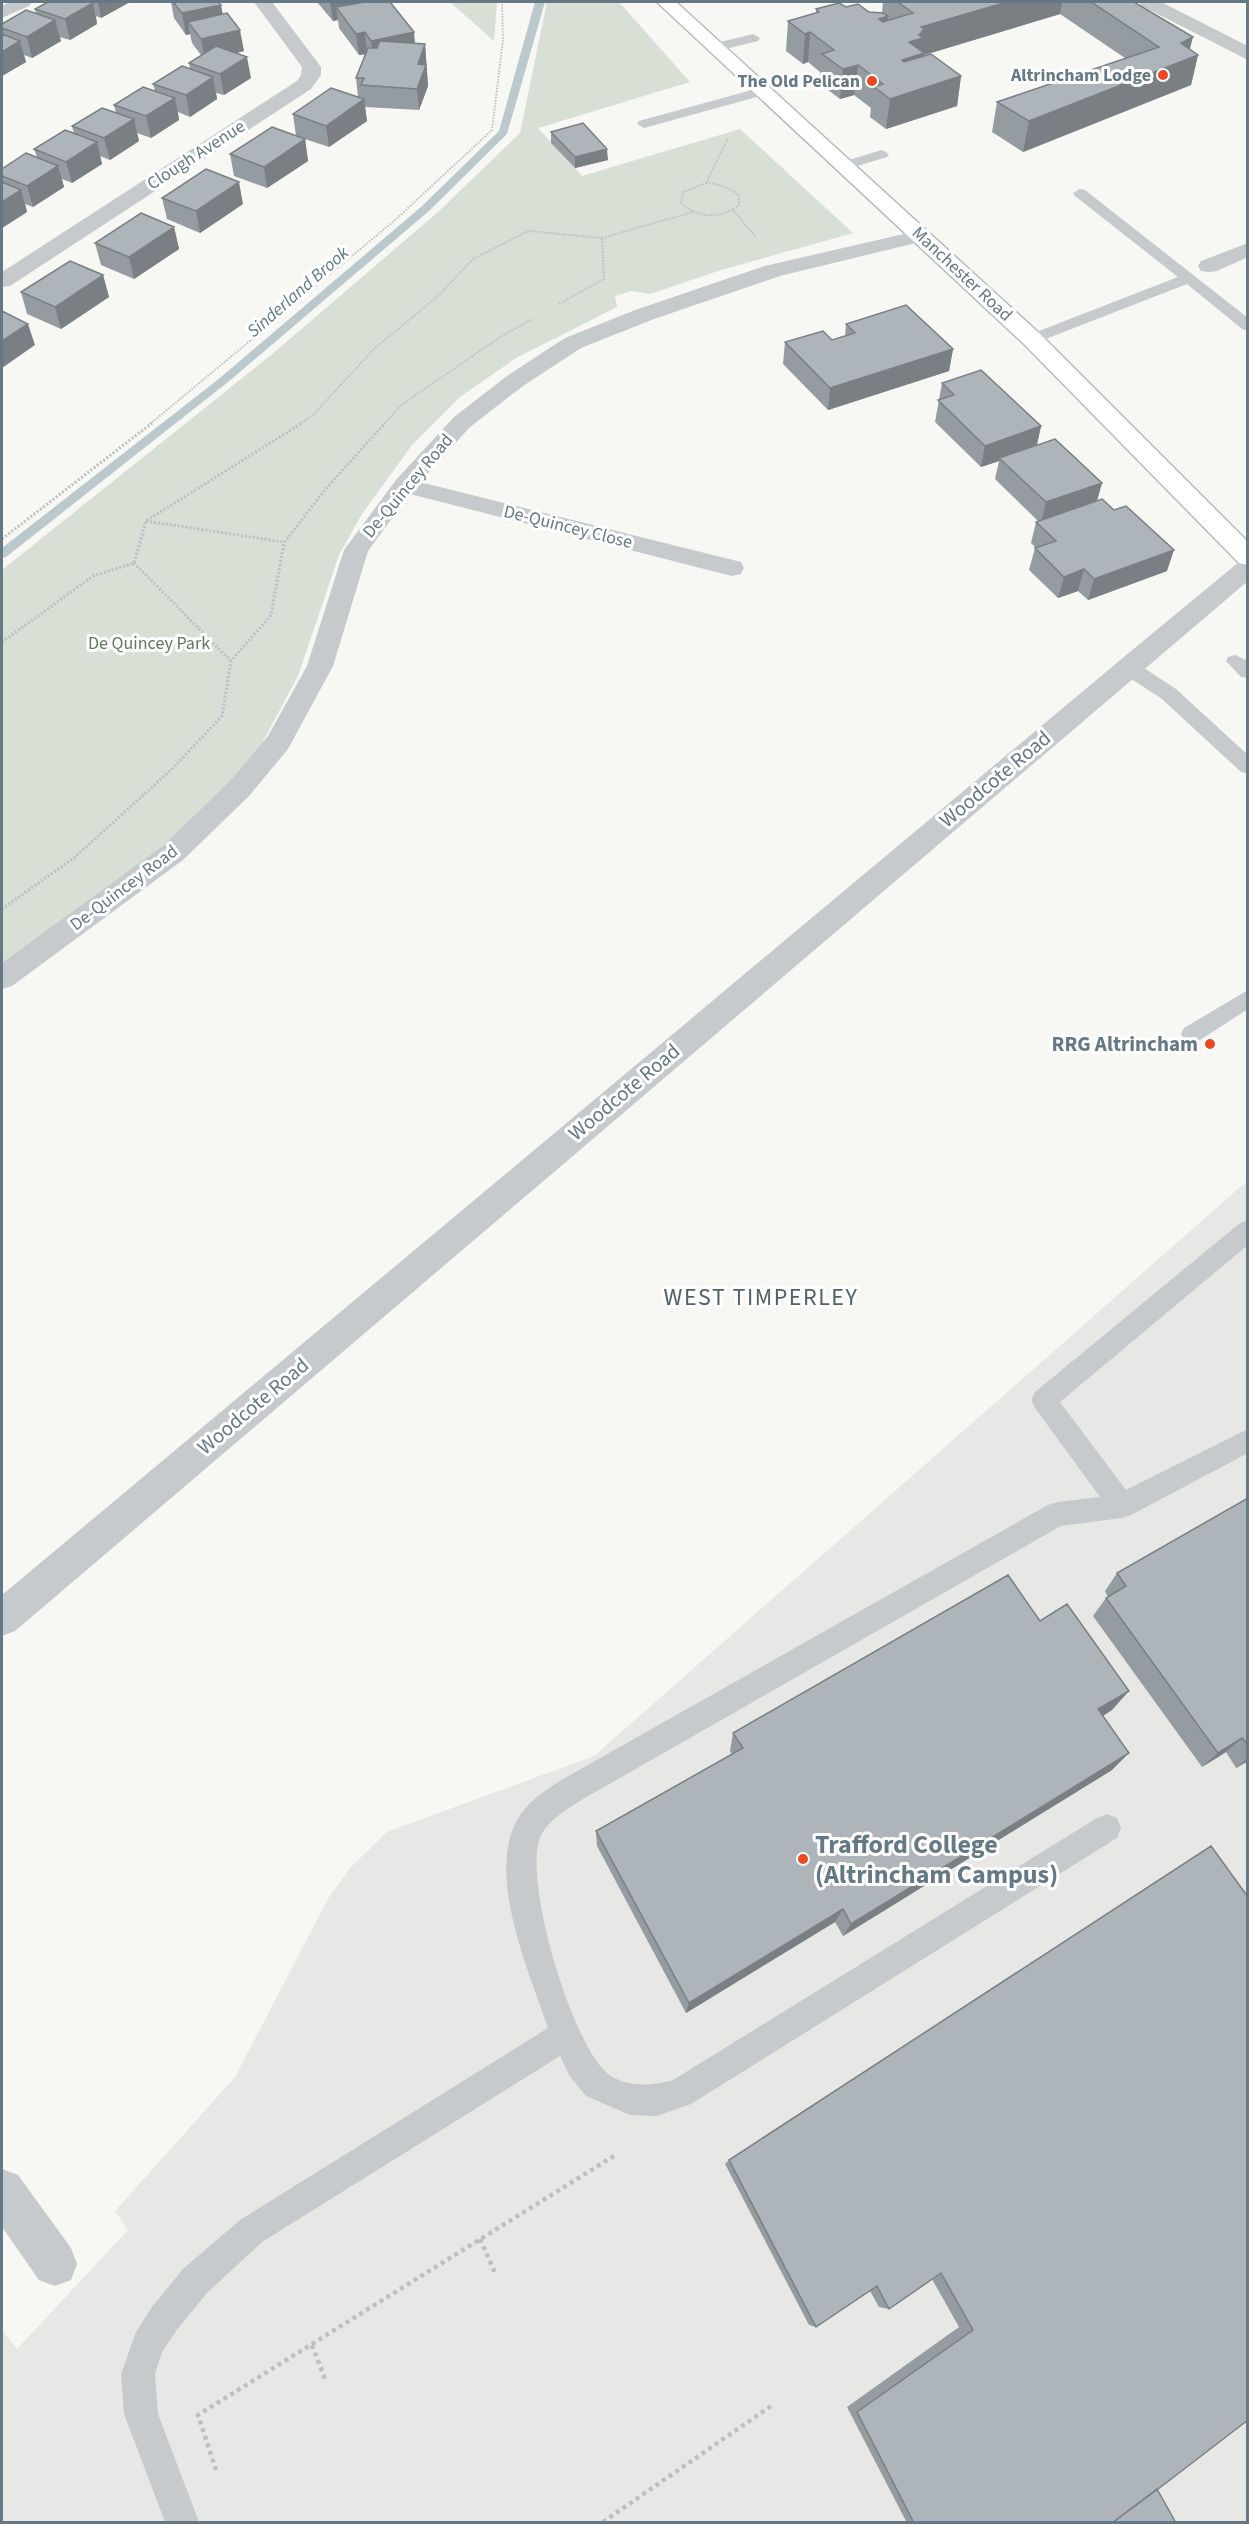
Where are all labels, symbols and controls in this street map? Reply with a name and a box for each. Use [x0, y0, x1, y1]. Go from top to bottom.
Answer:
place label: Altrincham Lodge [1010, 63, 1151, 88]
marker: Altrincham Lodge [1156, 68, 1170, 82]
place label: The Old Pelican [738, 69, 860, 94]
marker: The Old Pelican [865, 74, 879, 88]
street label: Clough Avenue [142, 114, 250, 196]
street label: Manchester Road [906, 221, 1018, 327]
water label: Sinderland Brook [242, 241, 355, 343]
street label: De-Quincey Road [357, 428, 459, 544]
street label: De-Quincey Close [501, 499, 635, 555]
park label: De Quincey Park [88, 631, 210, 656]
street label: Woodcote Road [933, 723, 1057, 835]
street label: De-Quincey Road [65, 839, 183, 937]
place label: RRG Altrincham [1052, 1029, 1198, 1059]
street label: Woodcote Road [562, 1036, 686, 1148]
marker: RRG Altrincham [1203, 1037, 1217, 1051]
district label: WEST TIMPERLEY [664, 1280, 858, 1315]
street label: Woodcote Road [191, 1350, 315, 1462]
place label: Trafford College (Altrincham Campus) [815, 1826, 1058, 1893]
marker: Trafford College (Altrincham Campus) [796, 1852, 810, 1866]

